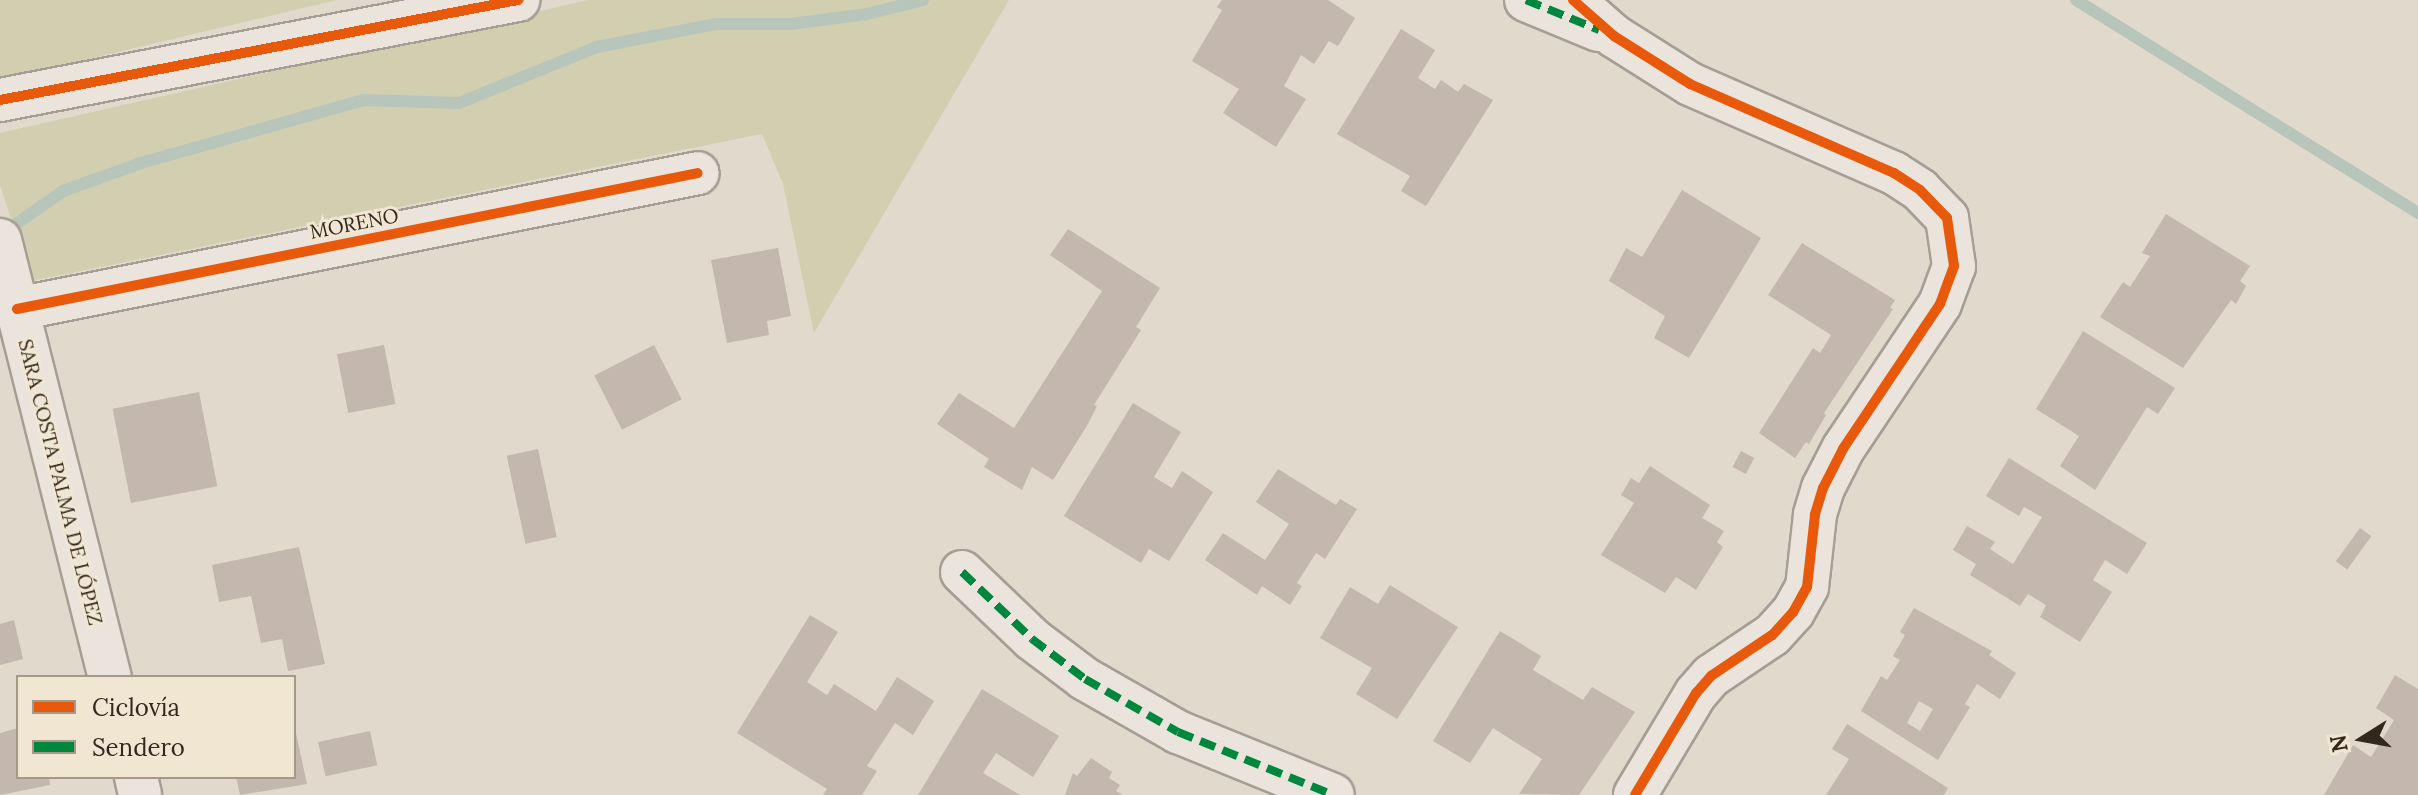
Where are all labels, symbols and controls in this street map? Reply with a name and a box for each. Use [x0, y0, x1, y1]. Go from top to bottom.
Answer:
street label: MORENO [308, 203, 400, 243]
street label: SARA COSTA PALMA DE LÓPEZ [14, 336, 108, 628]
legend [16, 675, 296, 779]
text: Ciclovía [92, 692, 180, 723]
north arrow [2322, 699, 2402, 779]
text: Sendero [92, 732, 185, 763]
text: N [2323, 733, 2354, 755]

